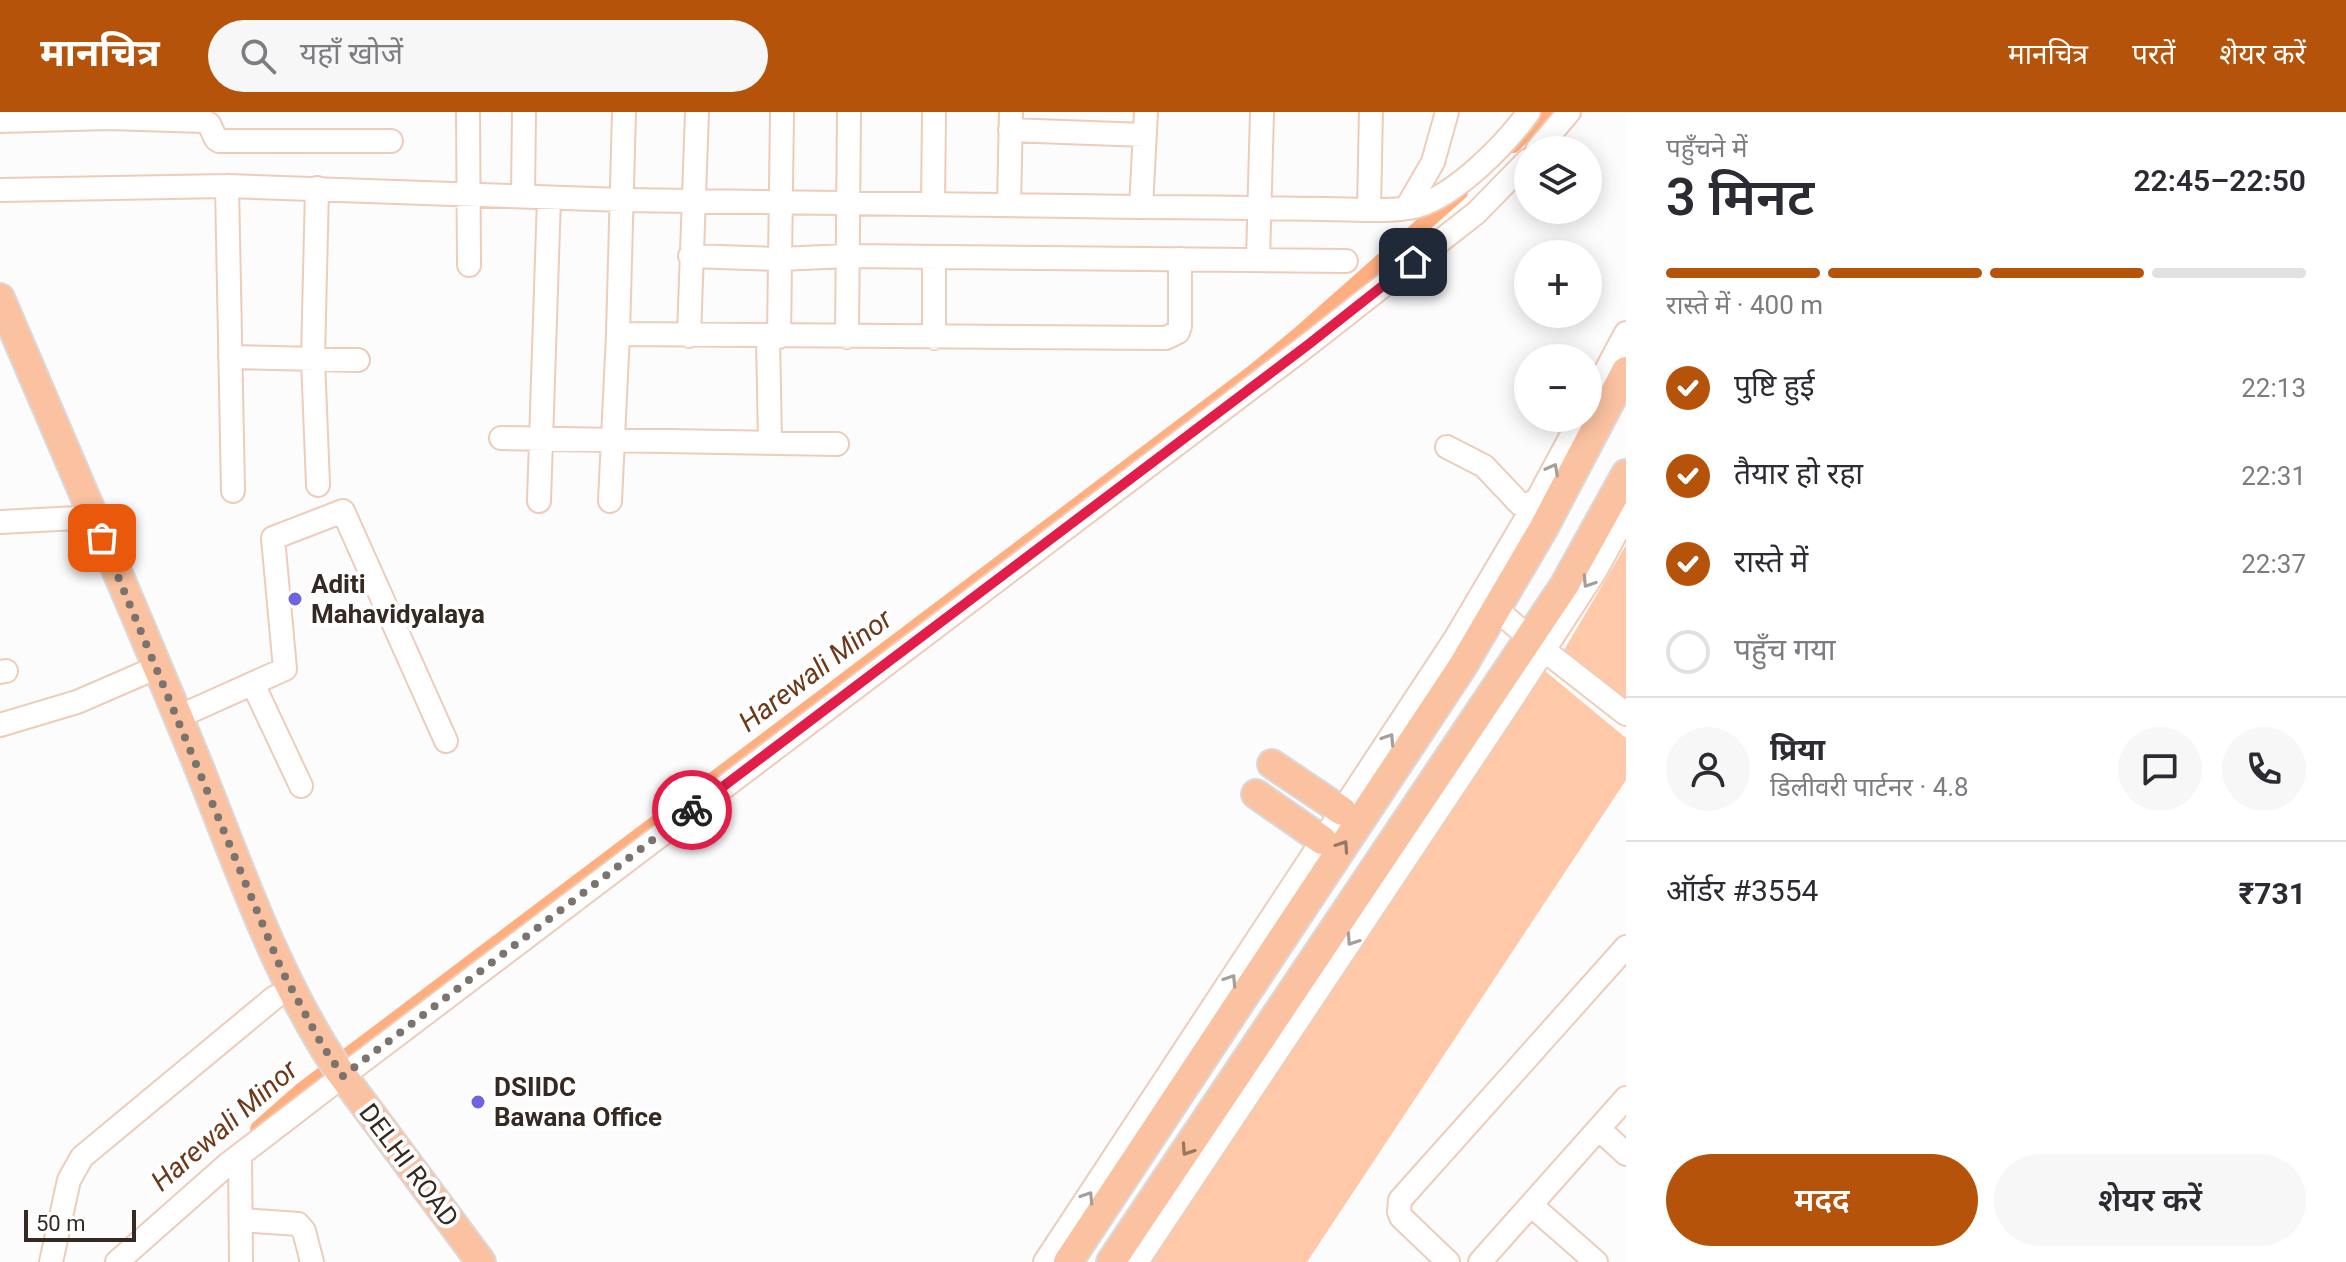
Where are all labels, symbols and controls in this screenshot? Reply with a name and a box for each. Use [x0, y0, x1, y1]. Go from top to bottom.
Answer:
search box [208, 20, 768, 92]
text: मानचित्र [40, 31, 160, 75]
icon: search [236, 34, 280, 78]
text: यहाँ खोजें [300, 36, 403, 71]
text: मानचित्र [2008, 38, 2088, 71]
text: परतें [2132, 38, 2175, 71]
text: शेयर करें [2219, 38, 2306, 71]
text: पहुँचने में [1666, 133, 1748, 163]
map controls [1514, 136, 1602, 432]
button: layers [1514, 136, 1602, 224]
text: 22:45–22:50 [2133, 163, 2306, 198]
text: 3 मिनट [1666, 167, 1814, 228]
pin [1379, 228, 1447, 296]
icon: home [1391, 240, 1435, 284]
button: + [1514, 240, 1602, 328]
text: रास्ते में · 400 m [1666, 290, 1823, 320]
button: − [1514, 344, 1602, 432]
icon: check [1666, 366, 1710, 410]
text: पुष्टि हुई [1734, 368, 1814, 403]
text: 22:13 [2241, 373, 2306, 403]
icon: check [1666, 454, 1710, 498]
text: तैयार हो रहा [1734, 456, 1863, 491]
text: 22:31 [2241, 461, 2306, 491]
one-way arrow [1544, 463, 1559, 477]
pin [68, 504, 136, 572]
icon: bag [80, 516, 124, 560]
icon: check [1666, 542, 1710, 586]
text: रास्ते में [1734, 544, 1808, 579]
text: 22:37 [2241, 549, 2306, 579]
place label: Aditi Mahavidyalaya [311, 569, 485, 629]
one-way arrow [1582, 574, 1597, 588]
marker: Aditi Mahavidyalaya [286, 590, 304, 608]
water label: Harewali Minor [732, 602, 899, 739]
text: पहुँच गया [1734, 632, 1836, 667]
button: person [1666, 727, 1750, 811]
button: chat [2118, 727, 2202, 811]
button: phone [2222, 727, 2306, 811]
text: प्रिया [1770, 732, 1825, 767]
one-way arrow [1379, 733, 1394, 747]
courier [652, 770, 732, 850]
text: डिलीवरी पार्टनर · 4.8 [1770, 772, 1969, 802]
icon: bike [670, 788, 714, 832]
one-way arrow [1333, 841, 1348, 855]
text: ऑर्डर #3554 [1666, 873, 1818, 908]
text: ₹731 [2239, 876, 2306, 911]
one-way arrow [1347, 931, 1362, 945]
one-way arrow [1221, 974, 1236, 988]
water label: Harewali Minor [145, 1052, 305, 1198]
place label: DSIIDC Bawana Office [494, 1072, 662, 1132]
marker: DSIIDC Bawana Office [469, 1093, 487, 1111]
street label: DELHI ROAD [353, 1098, 465, 1232]
one-way arrow [1182, 1141, 1197, 1156]
button: मदद [1666, 1154, 1978, 1246]
button: शेयर करें [1994, 1154, 2306, 1246]
one-way arrow [1079, 1191, 1094, 1206]
scale bar [24, 1206, 136, 1242]
text: 50 m [36, 1211, 85, 1236]

